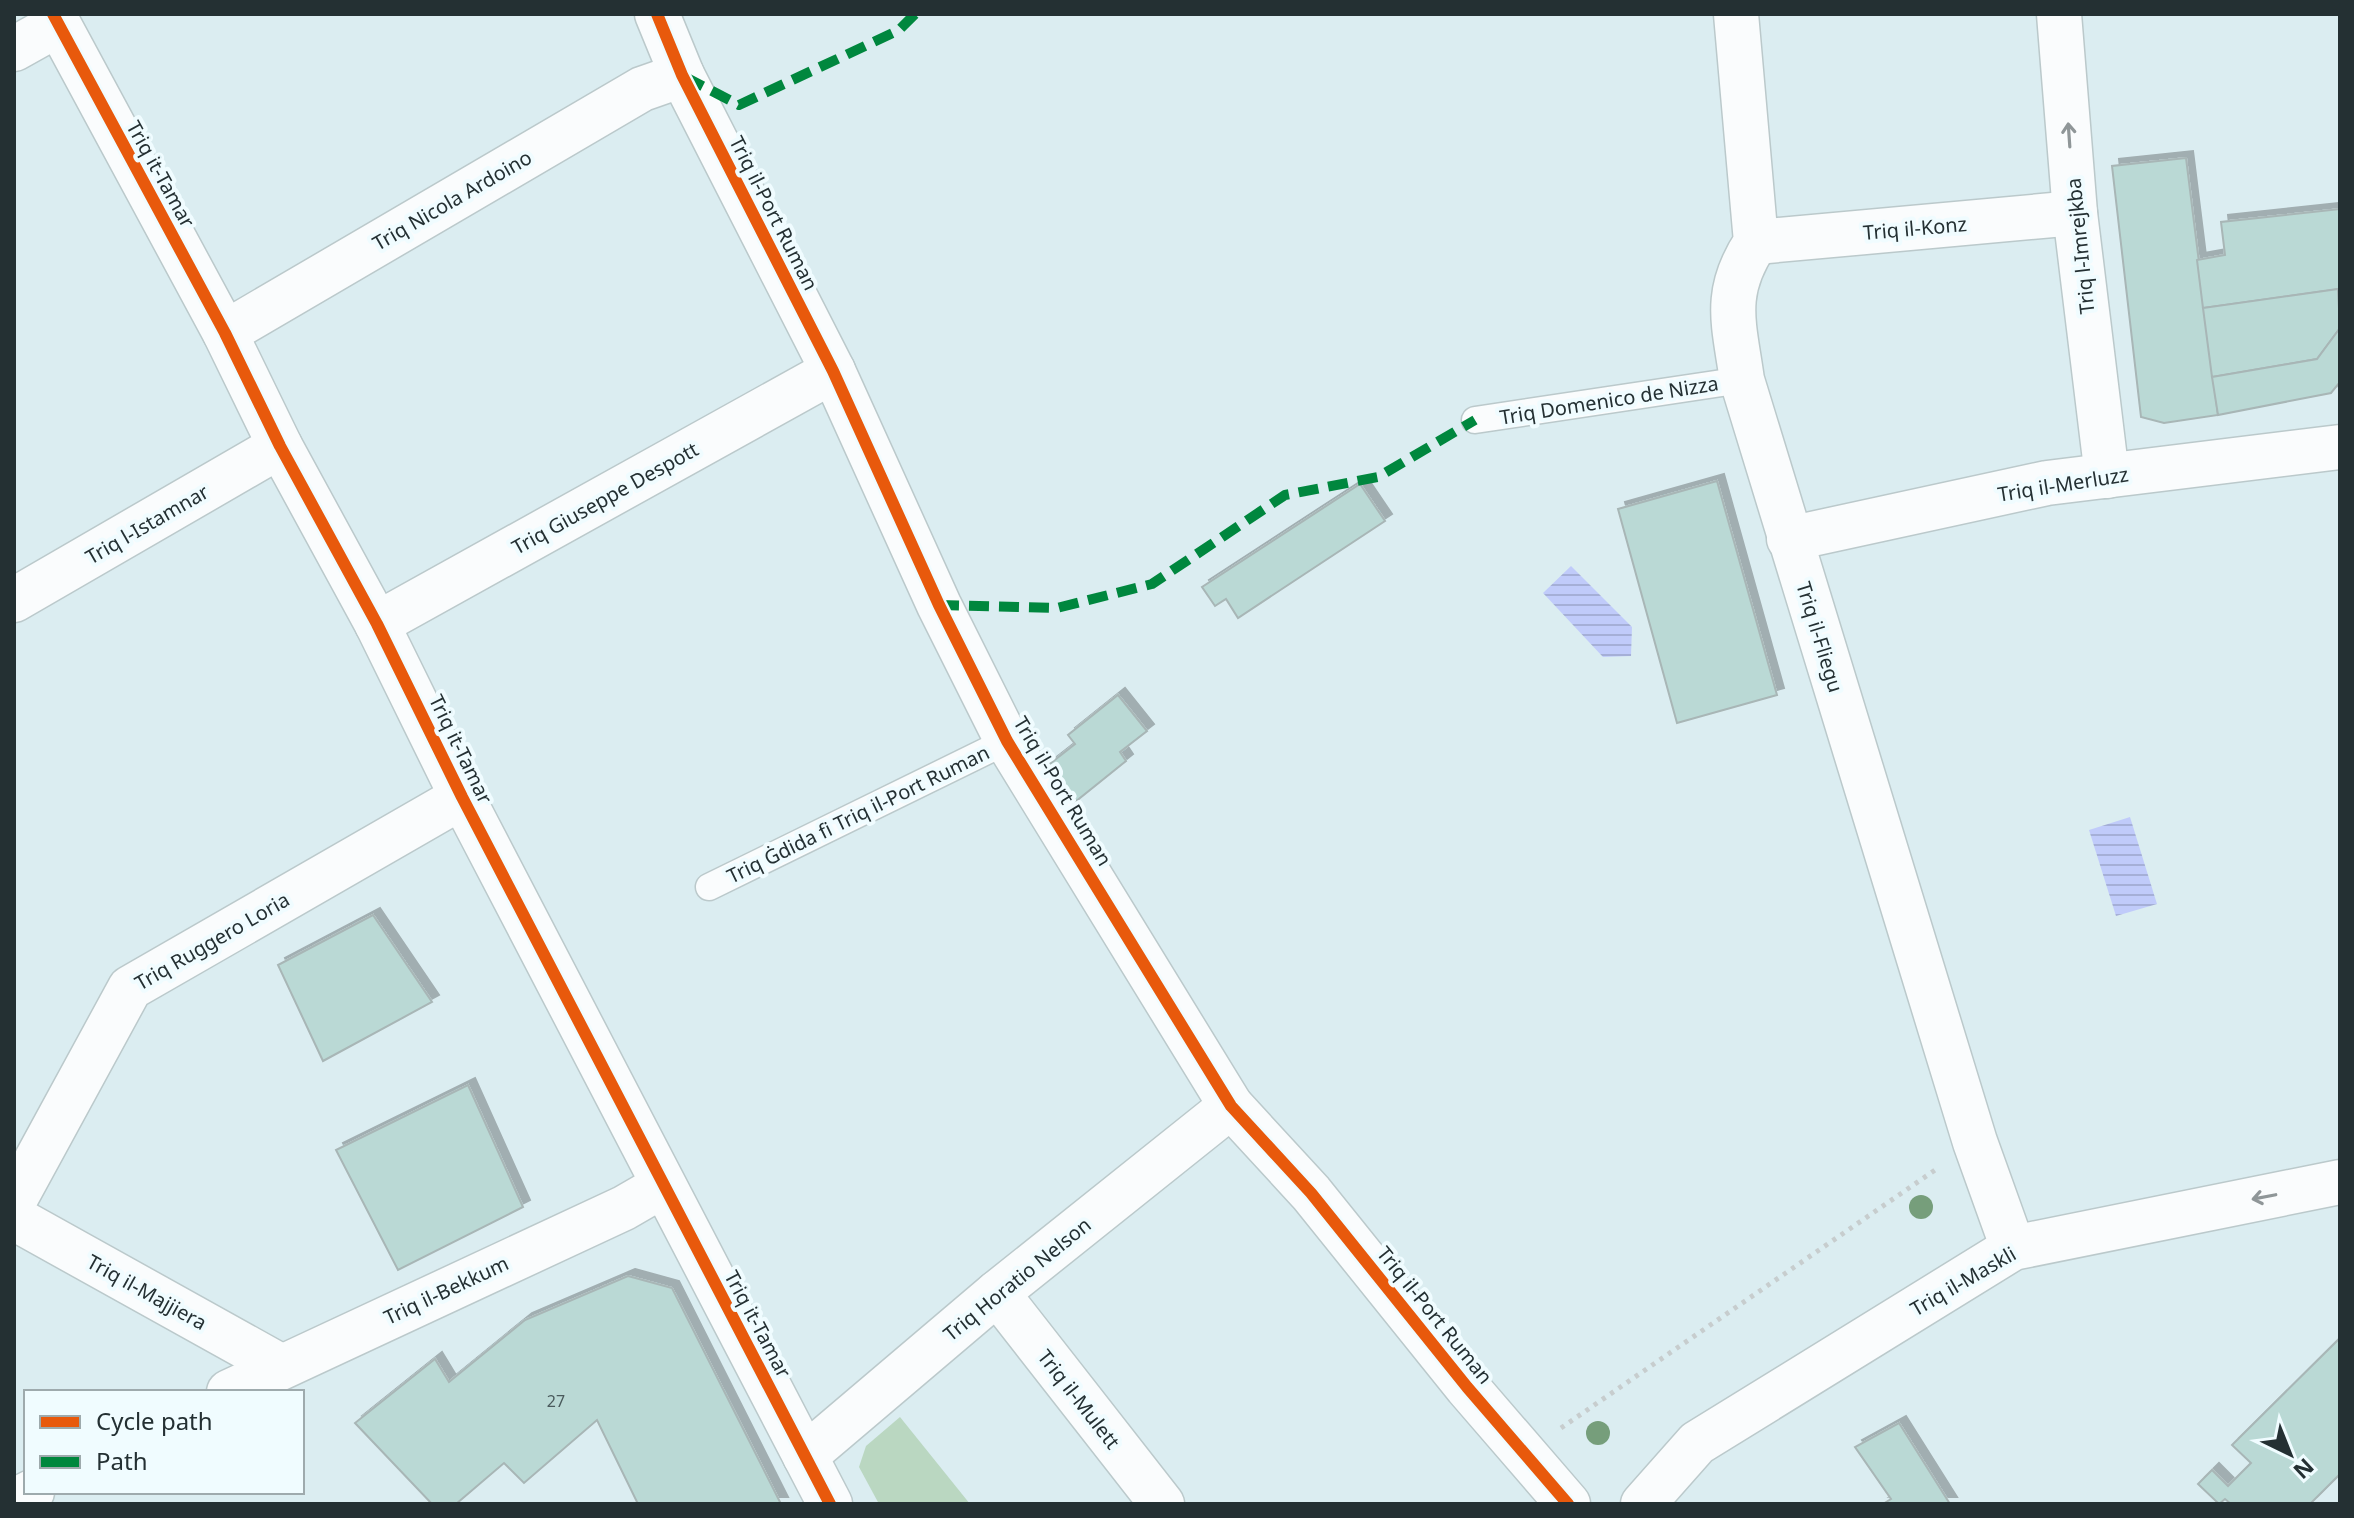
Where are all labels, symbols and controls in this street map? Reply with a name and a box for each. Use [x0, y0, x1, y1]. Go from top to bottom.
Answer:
street label: Triq it-Tamar [121, 116, 201, 232]
one-way arrow [2061, 122, 2076, 149]
street label: Triq il-Port Ruman [723, 131, 825, 295]
street label: Triq Nicola Ardoino [368, 143, 536, 257]
street label: Triq l-Imrejkba [2059, 177, 2101, 315]
street label: Triq il-Konz [1862, 210, 1968, 246]
street label: Triq Domenico de Nizza [1498, 369, 1720, 431]
street label: Triq Giuseppe Despott [507, 435, 703, 561]
street label: Triq il-Merluzz [1996, 460, 2130, 508]
street label: Triq l-Istamnar [81, 478, 213, 570]
street label: Triq il-Fliegu [1790, 578, 1850, 696]
street label: Triq it-Tamar [423, 690, 499, 808]
street label: Triq il-Port Ruman [1008, 711, 1118, 871]
street label: Triq Ġdida fi Triq il-Port Ruman [722, 739, 994, 889]
street label: Triq Ruggero Loria [130, 886, 294, 996]
one-way arrow [2251, 1190, 2277, 1205]
street label: Triq Horatio Nelson [938, 1211, 1096, 1347]
street label: Triq il-Maskli [1905, 1240, 2021, 1322]
street label: Triq il-Port Ruman [1371, 1241, 1499, 1389]
street label: Triq il-Majjiera [82, 1248, 212, 1336]
street label: Triq il-Bekkum [379, 1249, 513, 1331]
street label: Triq it-Tamar [718, 1266, 798, 1382]
street label: Triq il-Mulett [1032, 1344, 1126, 1454]
legend [24, 1390, 304, 1494]
house number: 27 [547, 1390, 565, 1412]
text: Cycle path [96, 1404, 213, 1437]
north arrow [2250, 1414, 2330, 1494]
text: Path [96, 1444, 147, 1477]
text: N [2288, 1452, 2321, 1486]

